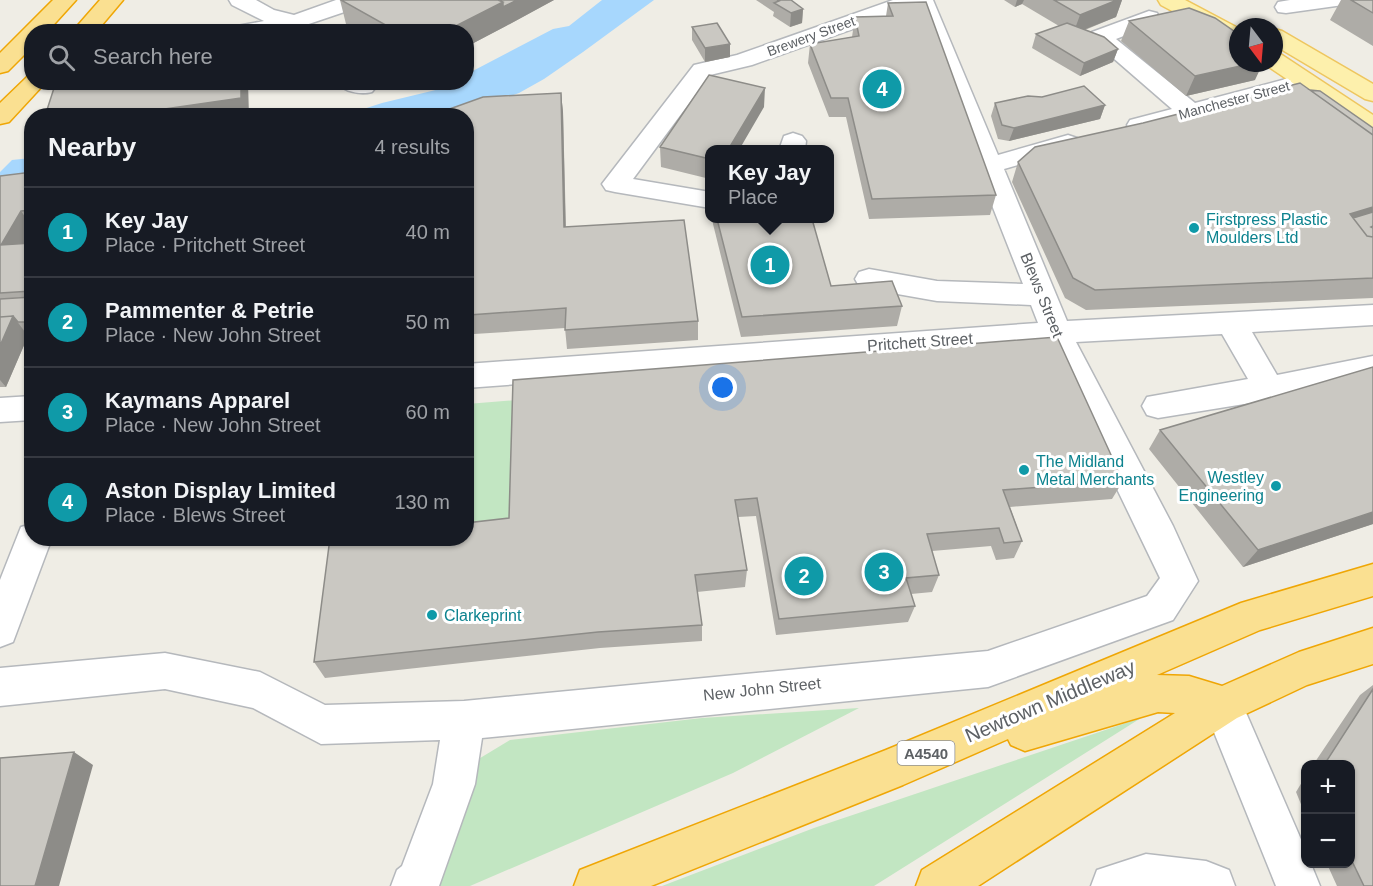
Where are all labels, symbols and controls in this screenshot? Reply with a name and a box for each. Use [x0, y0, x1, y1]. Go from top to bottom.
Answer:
street label: Brewery Street [765, 13, 857, 59]
north arrow [1229, 18, 1283, 72]
search box [24, 24, 474, 90]
icon: search [45, 41, 78, 74]
text: Search here [93, 44, 213, 69]
pin: 4 [862, 66, 902, 112]
street label: Manchester Street [1177, 77, 1291, 123]
text: Nearby [48, 132, 136, 162]
text: 4 results [374, 136, 450, 158]
popup [705, 145, 834, 223]
text: Key Jay [728, 160, 811, 185]
text: Place [728, 186, 778, 208]
text: Key Jay [105, 208, 188, 233]
place label: Firstpress Plastic Moulders Ltd [1206, 211, 1328, 246]
text: 1 [62, 221, 73, 243]
text: 40 m [406, 221, 450, 243]
marker: Firstpress Plastic Moulders Ltd [1187, 221, 1201, 235]
text: Place · Pritchett Street [105, 234, 305, 256]
pin: 1 [750, 242, 790, 288]
street label: Blews Street [1017, 250, 1067, 340]
text: Pammenter & Petrie [105, 298, 314, 323]
text: 2 [62, 311, 73, 333]
text: 50 m [406, 311, 450, 333]
text: Place · New John Street [105, 324, 321, 346]
street label: Pritchett Street [867, 330, 974, 354]
your location [708, 373, 737, 402]
text: Kaymans Apparel [105, 388, 290, 413]
text: 3 [62, 401, 73, 423]
text: 60 m [406, 401, 450, 423]
text: Place · New John Street [105, 414, 321, 436]
place label: The Midland Metal Merchants [1036, 453, 1154, 488]
marker: The Midland Metal Merchants [1017, 463, 1031, 477]
place label: Westley Engineering [1179, 469, 1264, 504]
text: Aston Display Limited [105, 478, 336, 503]
marker: Westley Engineering [1269, 479, 1283, 493]
text: 4 [62, 491, 73, 513]
text: 130 m [394, 491, 450, 513]
text: Place · Blews Street [105, 504, 285, 526]
pin: 3 [864, 550, 904, 594]
pin: 2 [784, 554, 824, 598]
place label: Clarkeprint [444, 607, 522, 624]
marker: Clarkeprint [425, 608, 439, 622]
street label: Newtown Middleway [962, 655, 1138, 747]
street label: New John Street [702, 674, 822, 704]
road number: A4540 [898, 741, 954, 765]
map controls [1301, 760, 1355, 868]
button: + [1301, 760, 1355, 814]
button: − [1301, 814, 1355, 868]

